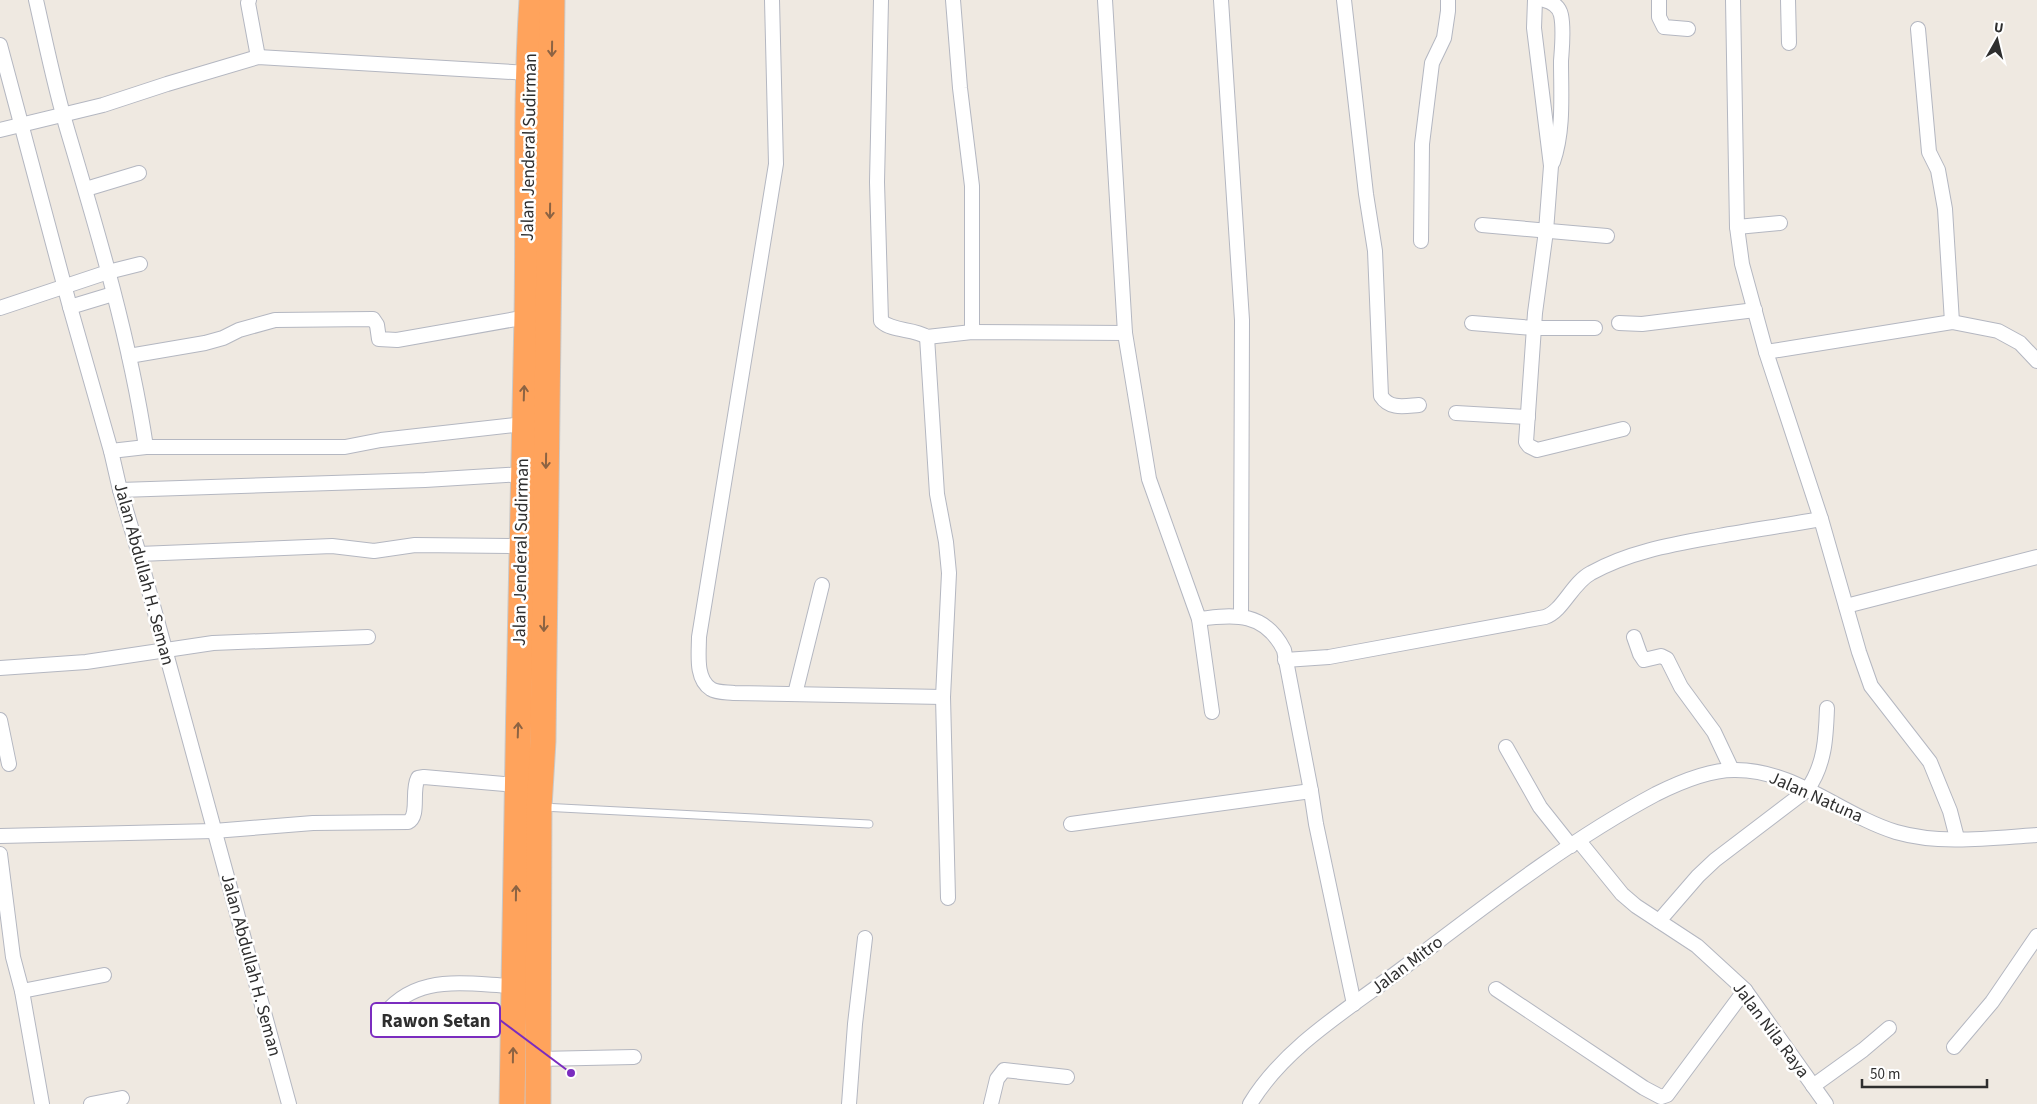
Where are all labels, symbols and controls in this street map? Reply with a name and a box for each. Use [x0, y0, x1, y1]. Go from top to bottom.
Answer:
north arrow [1972, 15, 2022, 65]
text: U [1993, 18, 2005, 39]
one-way arrow [547, 40, 557, 56]
street label: Jalan Jenderal Sudirman [515, 53, 543, 241]
one-way arrow [545, 202, 555, 219]
one-way arrow [519, 385, 529, 402]
one-way arrow [541, 452, 551, 469]
street label: Jalan Jenderal Sudirman [507, 458, 535, 646]
street label: Jalan Abdullah H. Seman [108, 480, 180, 668]
one-way arrow [539, 615, 549, 631]
one-way arrow [513, 723, 523, 739]
street label: Jalan Natuna [1765, 765, 1867, 829]
street label: Jalan Abdullah H. Seman [215, 871, 287, 1059]
one-way arrow [511, 885, 520, 901]
street label: Jalan Mitro [1366, 930, 1448, 1000]
street label: Jalan Nila Raya [1727, 977, 1815, 1083]
callout: Rawon Setan [371, 1003, 500, 1037]
text: Rawon Setan [381, 1008, 491, 1035]
one-way arrow [508, 1048, 518, 1064]
scale bar [1862, 1056, 1987, 1088]
text: 50 m [1870, 1064, 1900, 1085]

